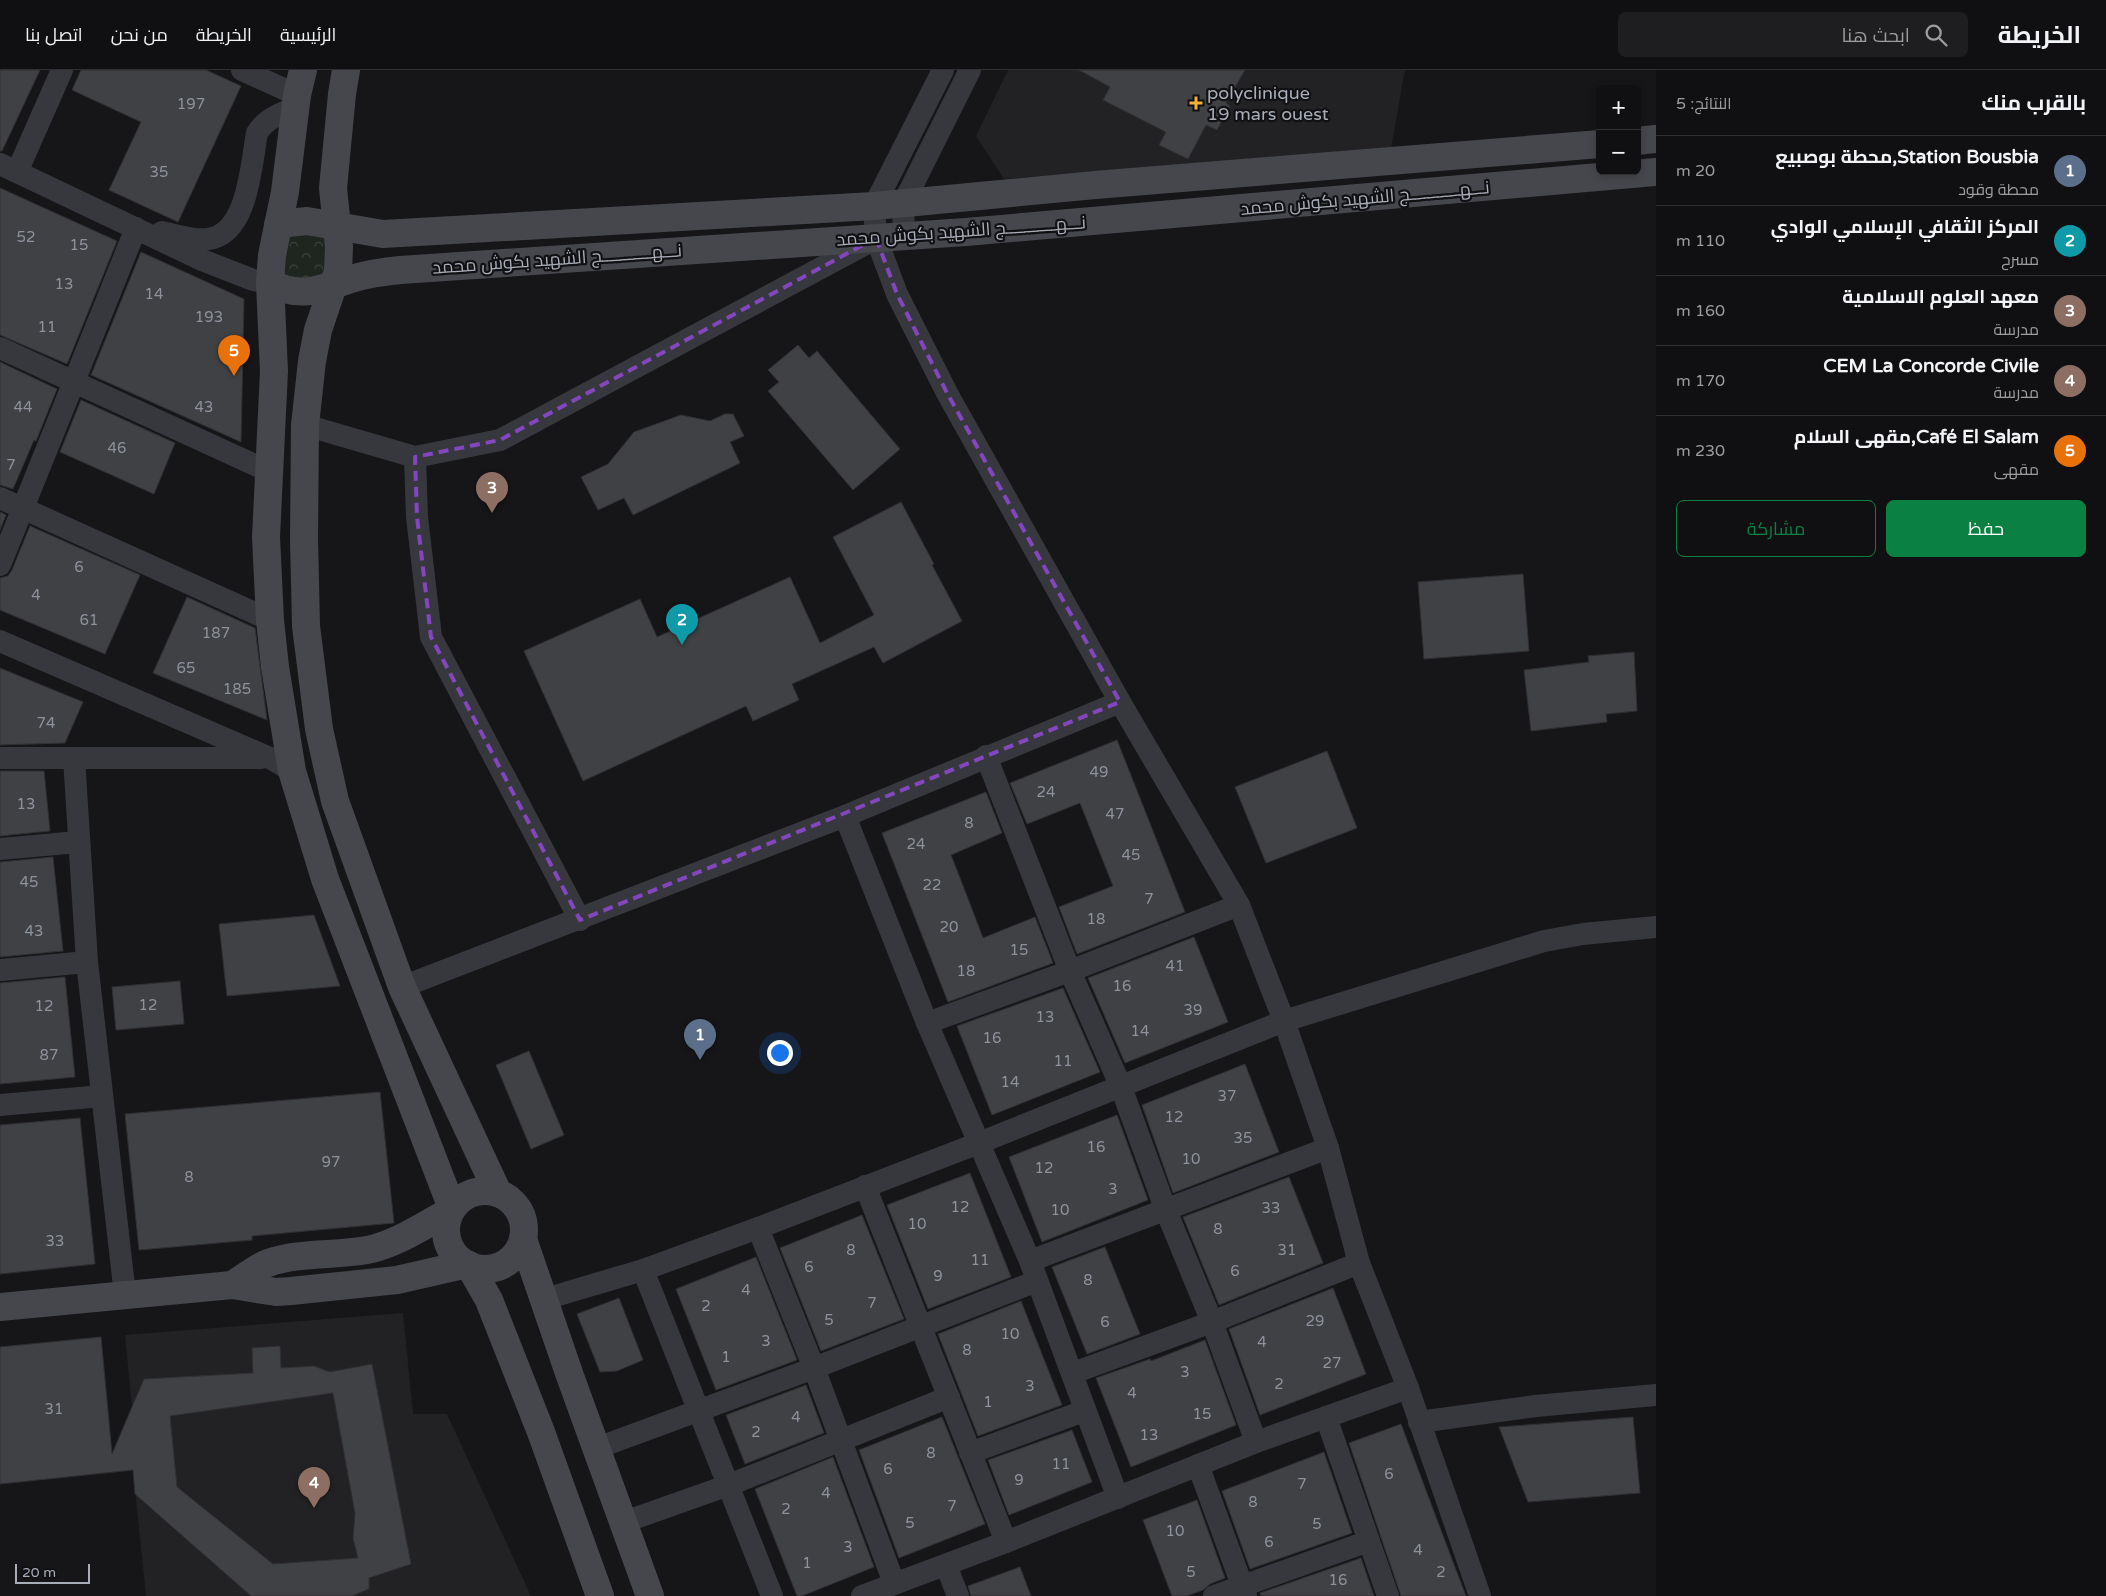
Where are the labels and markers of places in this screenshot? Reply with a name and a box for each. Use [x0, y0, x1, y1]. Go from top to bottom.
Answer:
place label: polyclinique 19 mars ouest [1207, 82, 1329, 125]
marker: polyclinique 19 mars ouest [1189, 96, 1203, 110]
pin: 5 [218, 335, 250, 376]
pin: 3 [476, 472, 508, 513]
pin: 2 [666, 604, 698, 645]
pin: 1 [684, 1019, 716, 1060]
pin: 4 [298, 1467, 330, 1508]

